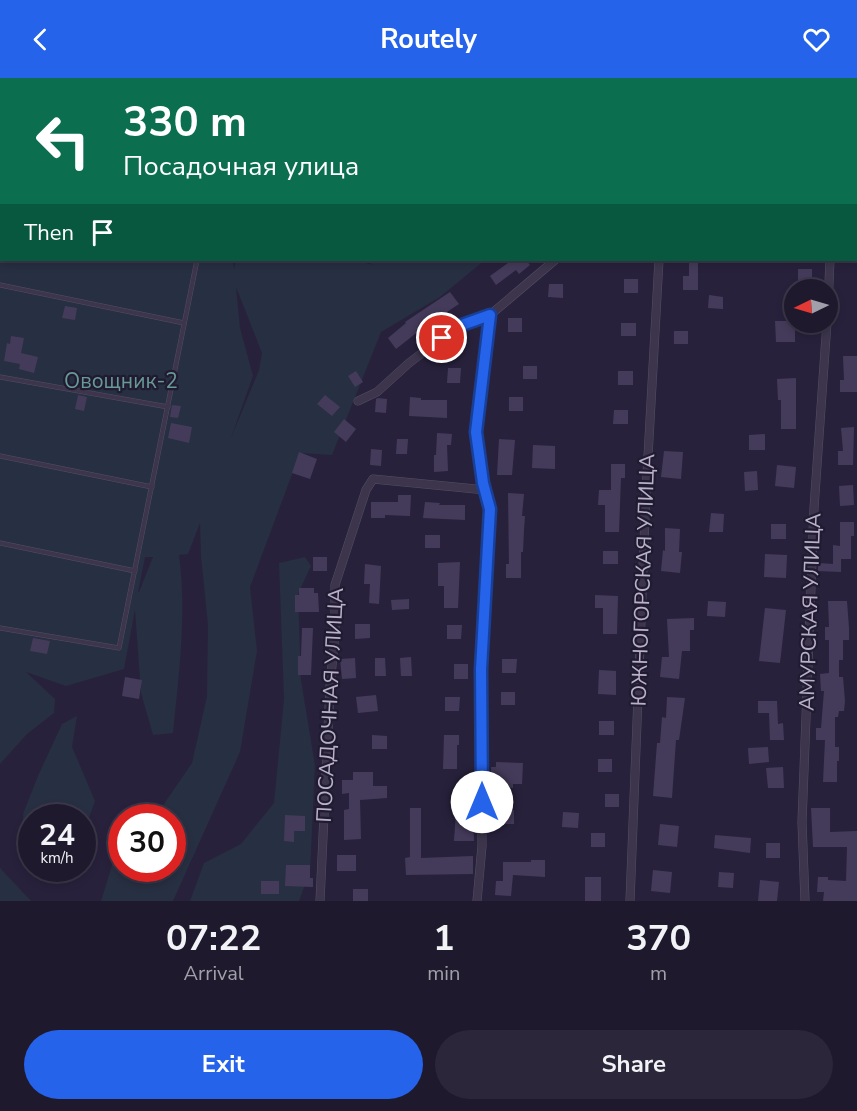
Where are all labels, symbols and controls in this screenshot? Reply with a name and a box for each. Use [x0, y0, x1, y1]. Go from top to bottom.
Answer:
text: Routely [380, 21, 477, 58]
icon: back [24, 23, 57, 56]
icon: heart [800, 23, 833, 56]
text: 330 m [123, 94, 247, 151]
icon: left [24, 102, 102, 180]
text: Посадочная улица [123, 148, 359, 185]
icon: arrive [86, 216, 119, 249]
text: Then [24, 218, 74, 248]
north arrow [784, 279, 838, 333]
map controls [784, 279, 838, 333]
pin [416, 312, 467, 363]
icon: arrive [425, 321, 458, 354]
park label: Овощник-2 [64, 367, 178, 395]
street label: ЮЖНОГОРСКАЯ УЛИЦА [625, 453, 661, 707]
street label: АМУРСКАЯ УЛИЦА [793, 512, 827, 712]
street label: ПОСАДОЧНАЯ УЛИЦА [310, 587, 350, 823]
position arrow [450, 770, 514, 834]
speed limit sign: 30 [108, 804, 186, 882]
text: 24 [39, 815, 75, 856]
text: km/h [40, 848, 74, 868]
text: 07:22 [166, 914, 261, 963]
text: 1 [433, 914, 455, 963]
text: 370 [626, 914, 691, 963]
text: Arrival [184, 960, 244, 987]
text: min [427, 960, 460, 987]
text: m [650, 960, 667, 987]
button: Exit [24, 1030, 423, 1099]
button: Share [435, 1030, 833, 1099]

